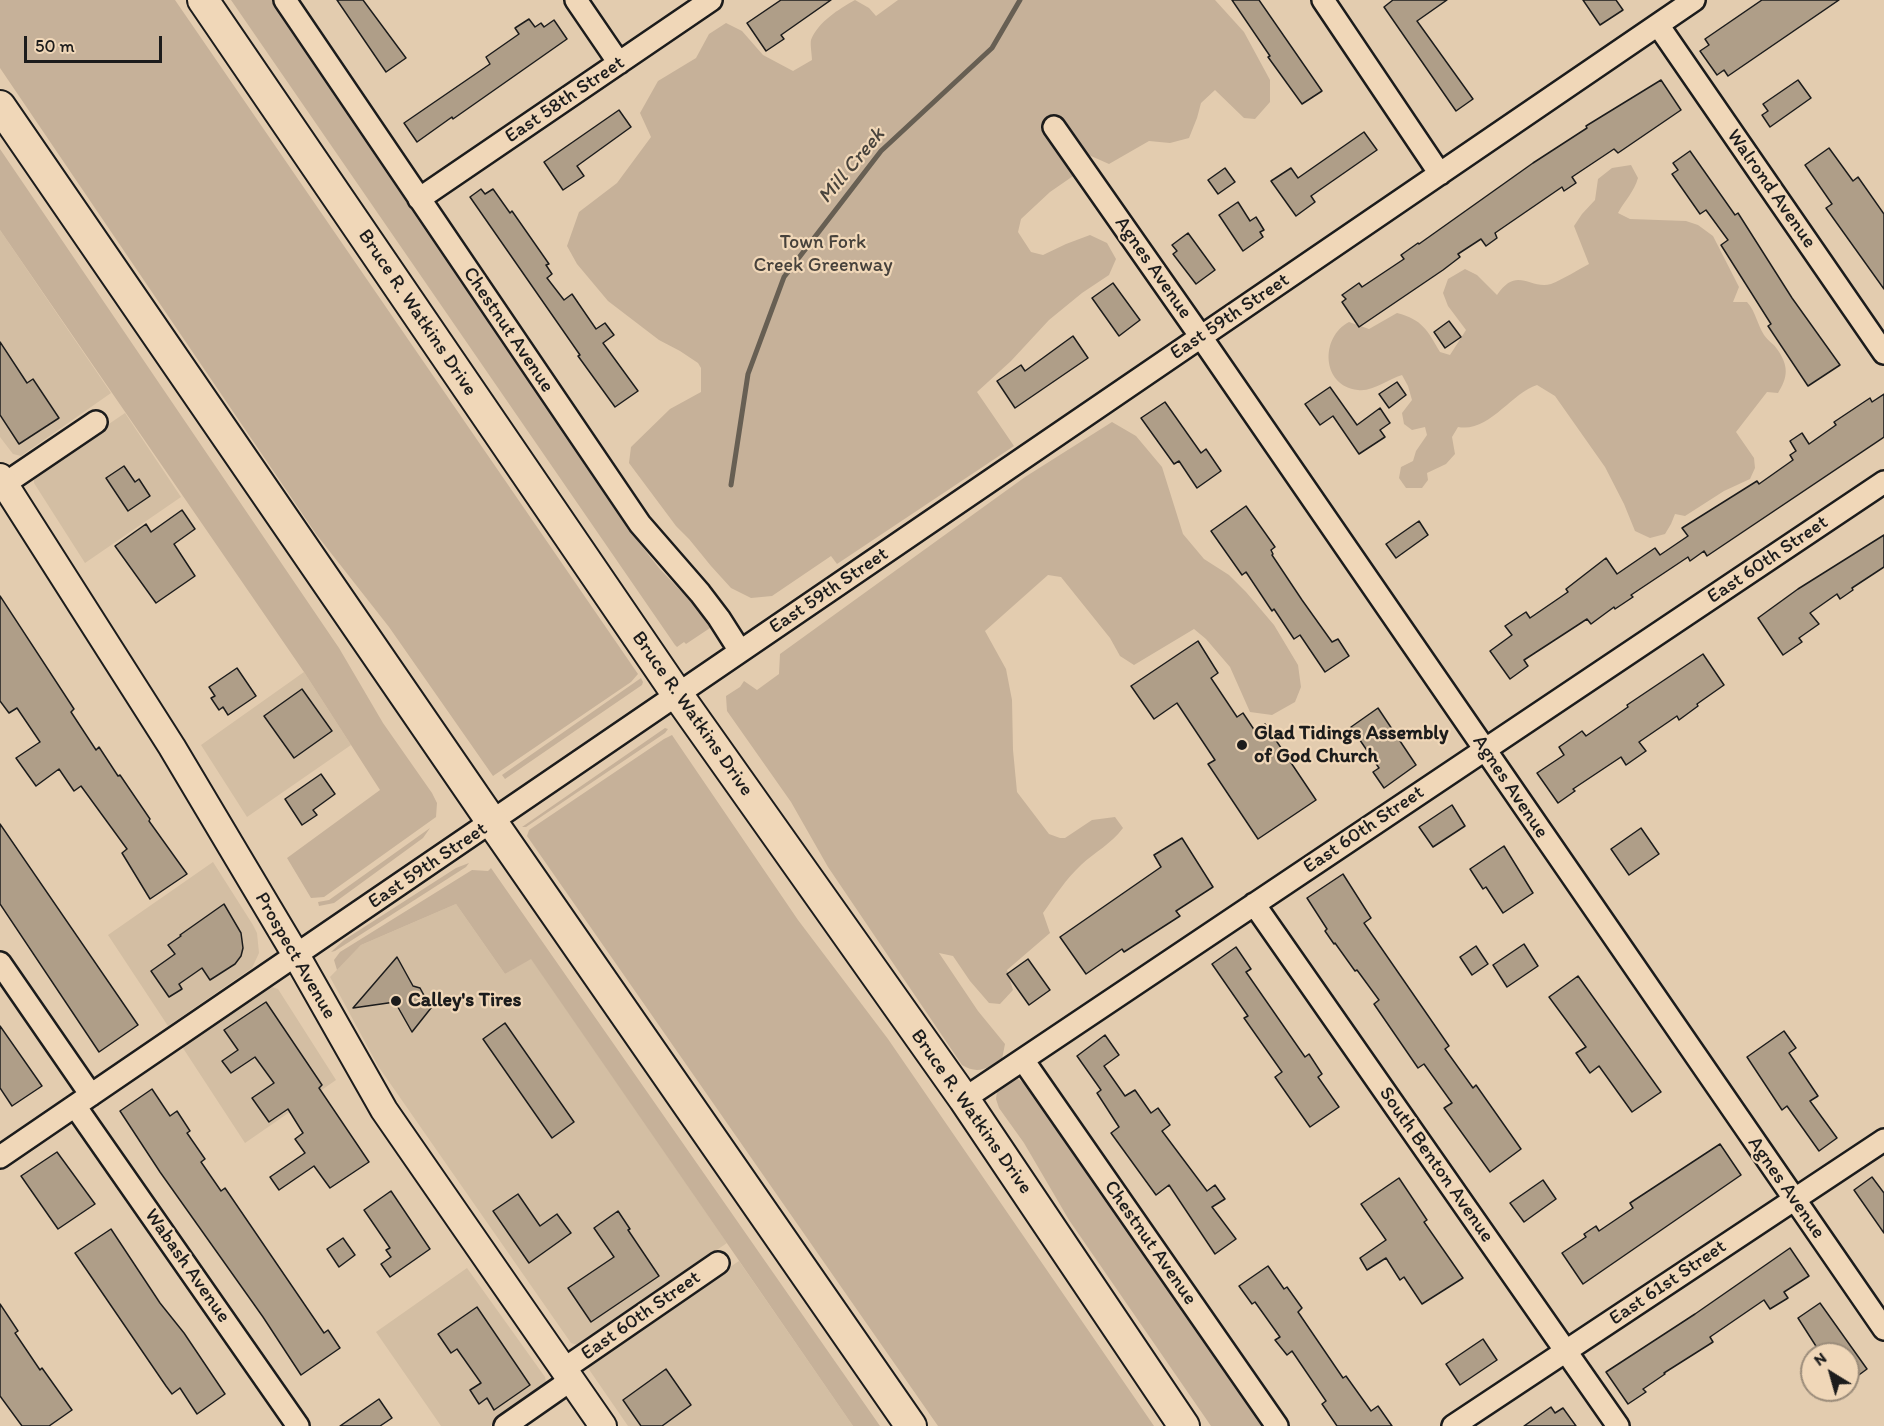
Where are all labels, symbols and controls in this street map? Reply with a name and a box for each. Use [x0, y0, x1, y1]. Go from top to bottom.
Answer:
scale bar [27, 24, 165, 62]
text: 50 m [35, 35, 75, 57]
street label: East 58th Street [501, 51, 629, 149]
water label: Mill Creek [813, 123, 891, 209]
street label: Walrond Avenue [1721, 125, 1821, 253]
street label: Agnes Avenue [1109, 212, 1197, 324]
street label: Bruce R. Watkins Drive [352, 225, 482, 401]
park label: Town Fork Creek Greenway [753, 231, 893, 278]
street label: Chestnut Avenue [457, 263, 559, 397]
street label: East 59th Street [1166, 268, 1294, 366]
street label: East 60th Street [1703, 511, 1833, 609]
street label: East 59th Street [765, 542, 893, 640]
street label: Bruce R. Watkins Drive [626, 627, 758, 801]
place label: Glad Tidings Assembly of God Church [1254, 722, 1448, 769]
street label: Agnes Avenue [1467, 731, 1553, 843]
marker: Glad Tidings Assembly of God Church [1235, 738, 1249, 752]
street label: East 60th Street [1299, 781, 1429, 879]
street label: East 59th Street [364, 817, 492, 915]
street label: Prospect Avenue [249, 888, 341, 1024]
place label: Calley's Tires [408, 989, 521, 1013]
marker: Calley's Tires [389, 994, 403, 1008]
street label: Bruce R. Watkins Drive [905, 1025, 1037, 1199]
street label: South Benton Avenue [1373, 1083, 1499, 1247]
street label: Agnes Avenue [1742, 1132, 1830, 1244]
street label: Chestnut Avenue [1098, 1176, 1202, 1310]
street label: Wabash Avenue [139, 1204, 235, 1328]
street label: East 61st Street [1605, 1235, 1731, 1331]
street label: East 60th Street [577, 1266, 705, 1366]
north arrow [1800, 1342, 1860, 1402]
text: N [1810, 1348, 1830, 1370]

